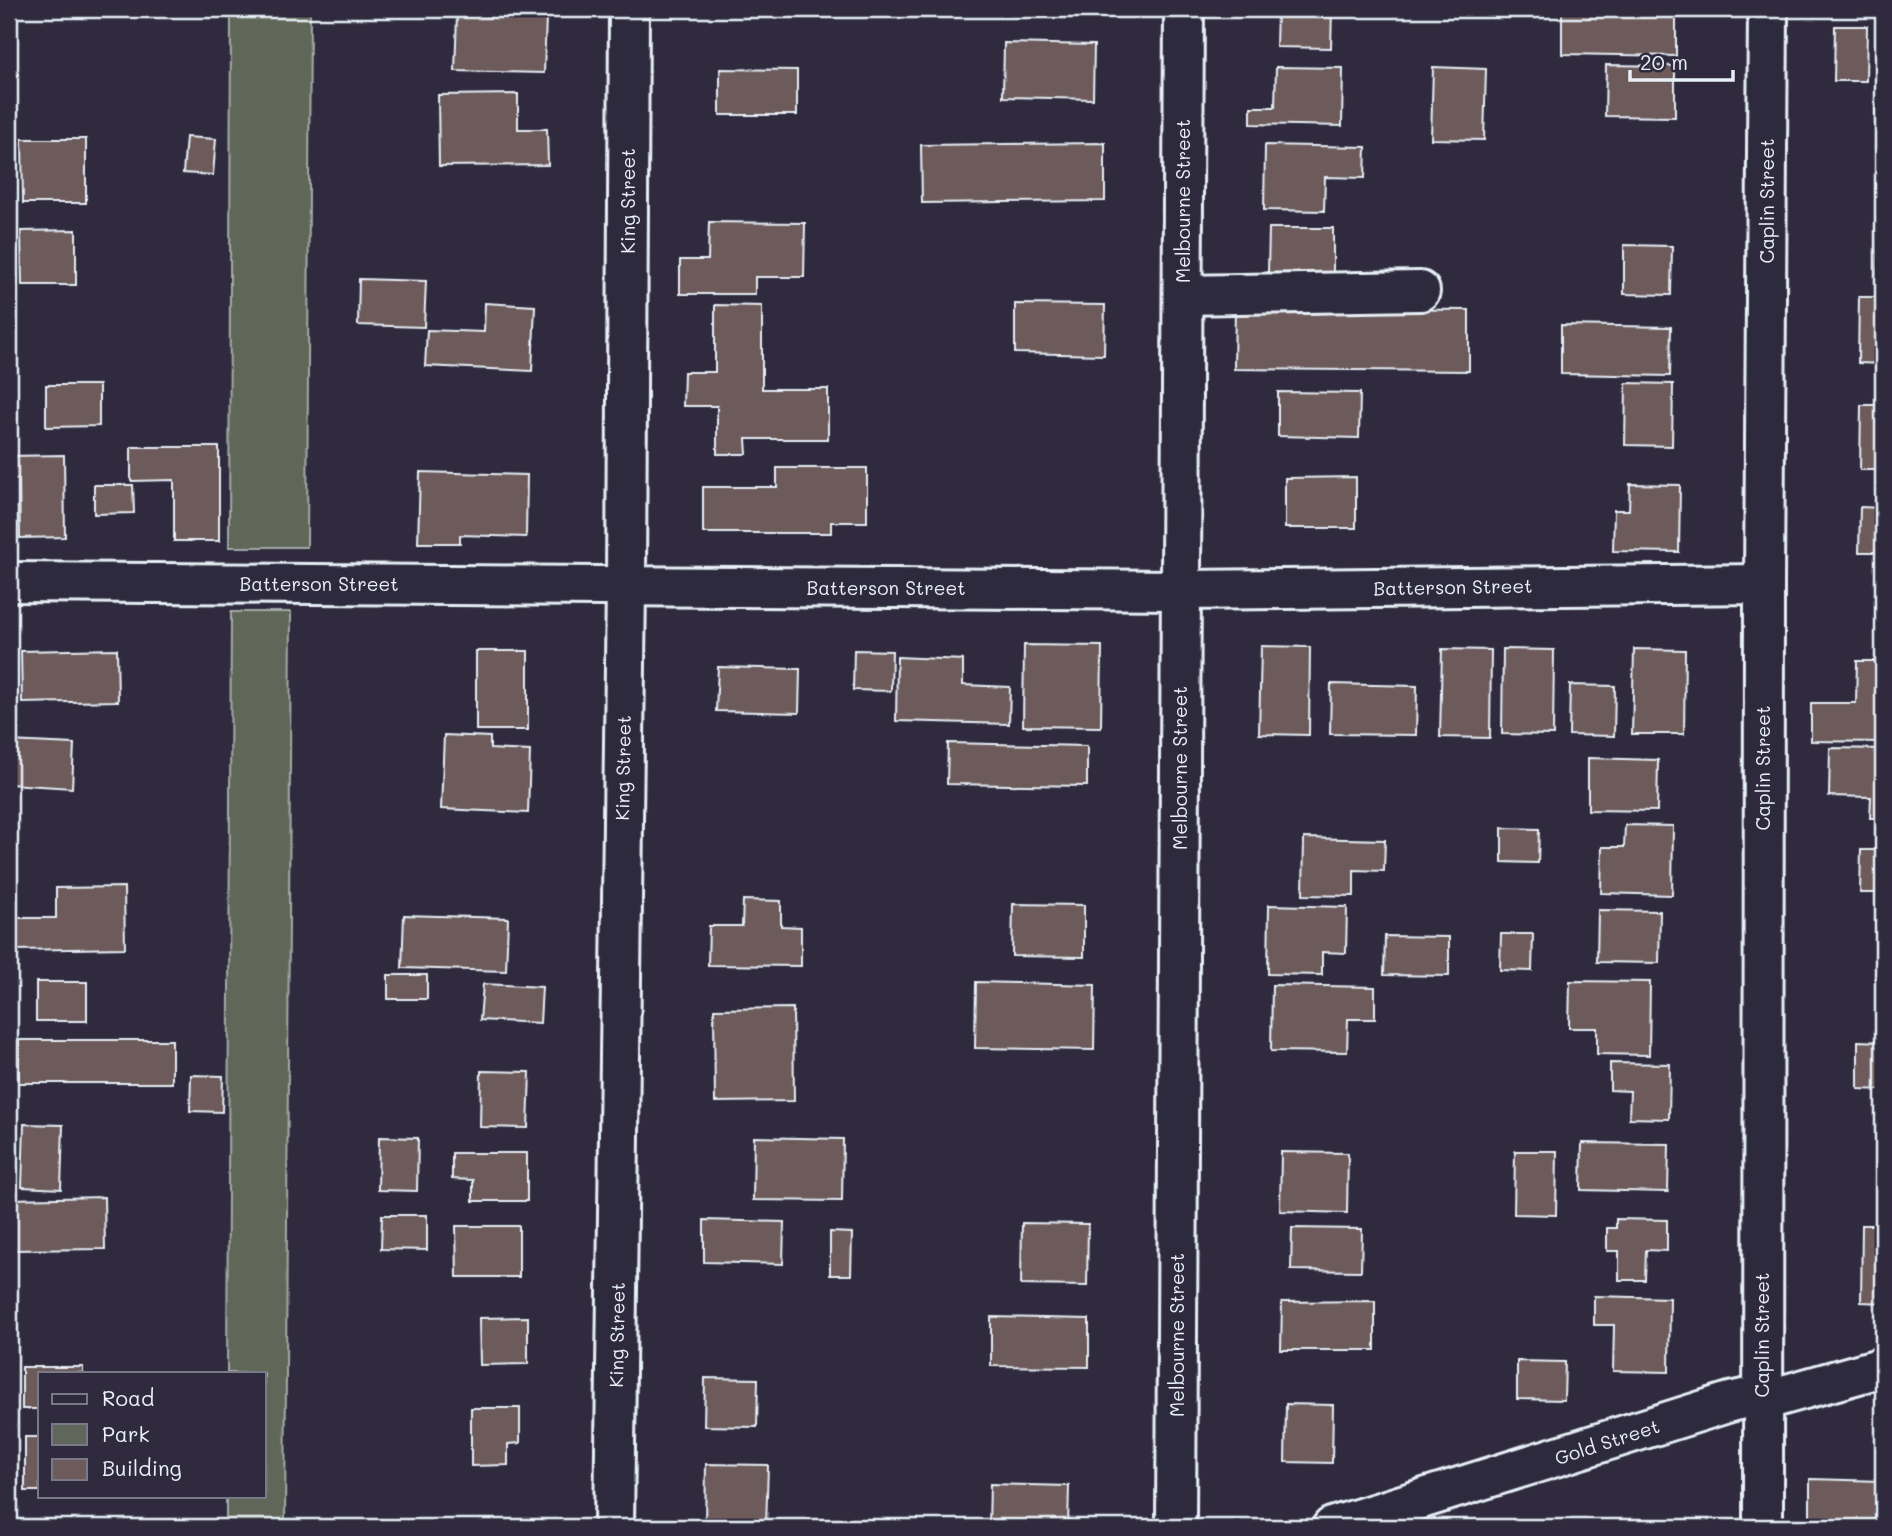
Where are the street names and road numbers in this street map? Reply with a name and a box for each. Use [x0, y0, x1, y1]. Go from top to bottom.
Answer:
street label: Melbourne Street [1170, 119, 1195, 283]
street label: Caplin Street [1754, 139, 1779, 263]
street label: King Street [615, 148, 640, 254]
street label: Batterson Street [239, 571, 399, 596]
street label: Batterson Street [1373, 573, 1533, 600]
street label: Batterson Street [806, 575, 966, 600]
street label: Melbourne Street [1167, 686, 1192, 850]
street label: Caplin Street [1750, 706, 1775, 830]
street label: King Street [609, 715, 636, 821]
street label: Melbourne Street [1164, 1253, 1189, 1417]
street label: Caplin Street [1749, 1273, 1774, 1397]
street label: King Street [603, 1282, 630, 1388]
street label: Gold Street [1551, 1413, 1662, 1470]

